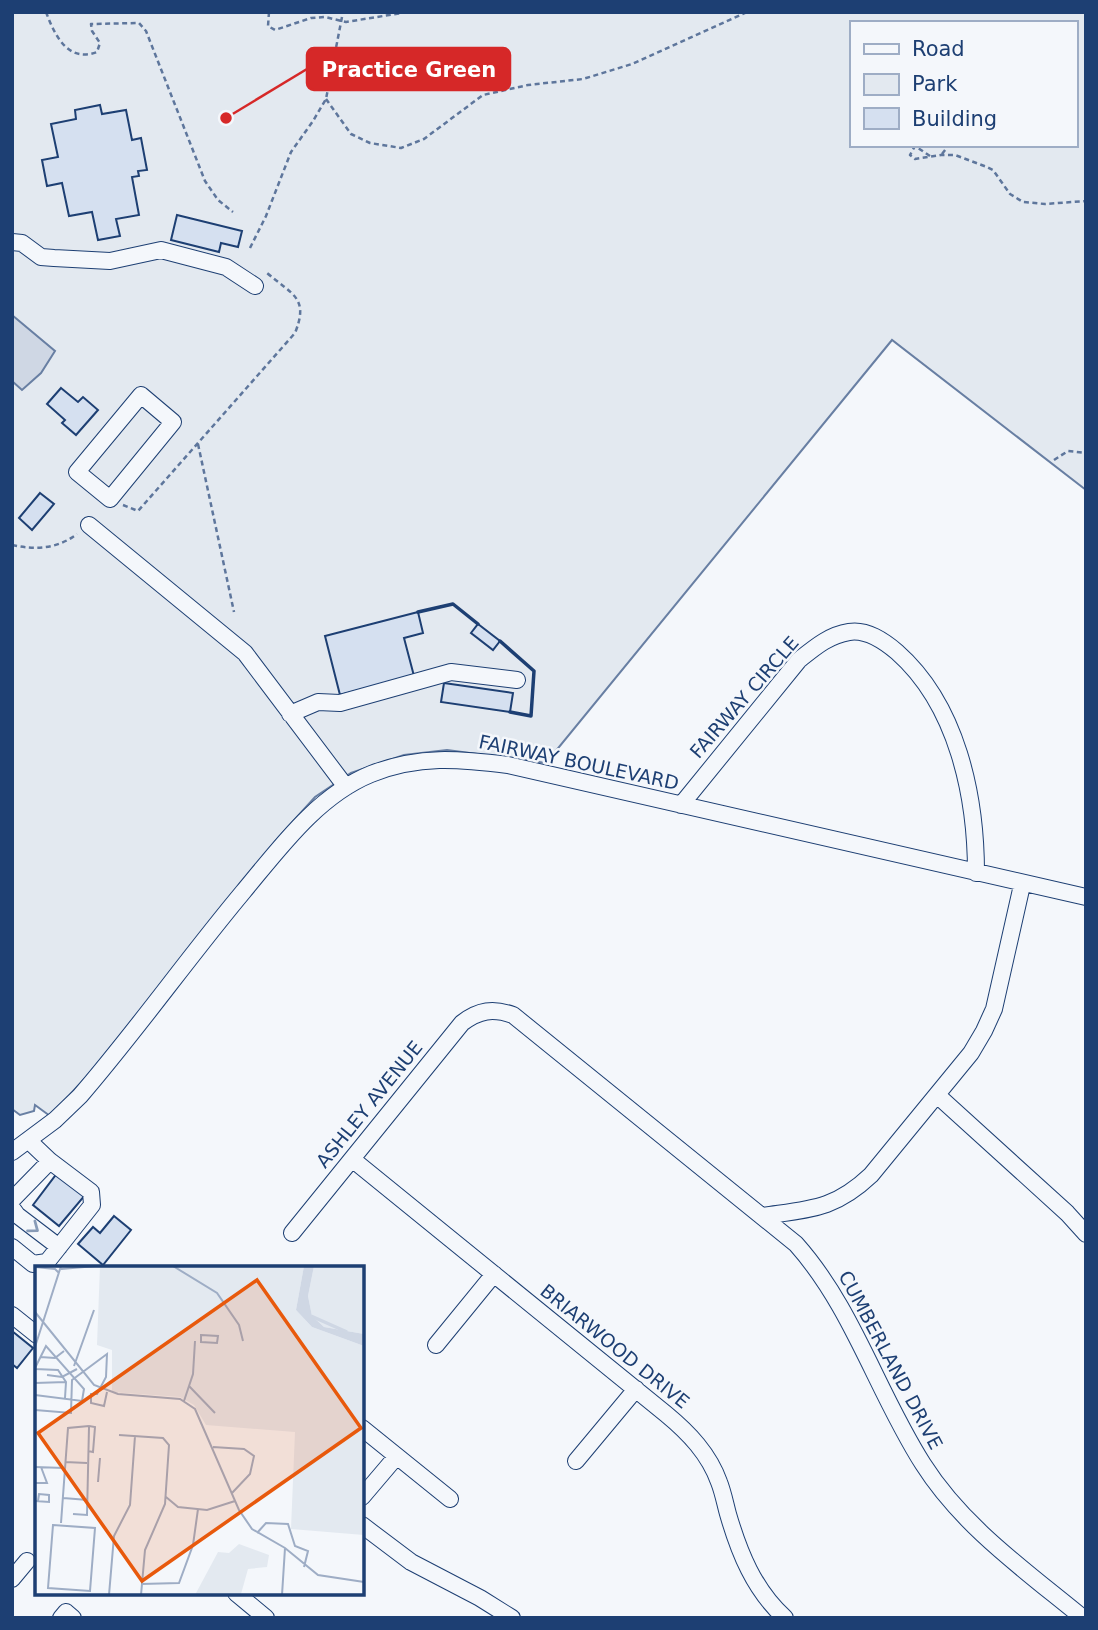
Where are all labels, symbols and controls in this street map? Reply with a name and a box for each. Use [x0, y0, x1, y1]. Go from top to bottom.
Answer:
legend [850, 21, 1077, 147]
text: Road [912, 37, 965, 61]
callout: Practice Green [307, 48, 510, 90]
text: Practice Green [322, 58, 496, 82]
text: Park [912, 72, 958, 96]
text: Building [912, 107, 997, 131]
street label: FAIRWAY CIRCLE [685, 632, 803, 762]
street label: FAIRWAY BOULEVARD [477, 730, 681, 794]
street label: ASHLEY AVENUE [311, 1036, 427, 1172]
one-way arrow [26, 1220, 39, 1233]
inset map [35, 1266, 364, 1595]
street label: CUMBERLAND DRIVE [835, 1267, 947, 1453]
street label: BRIARWOOD DRIVE [536, 1279, 694, 1413]

